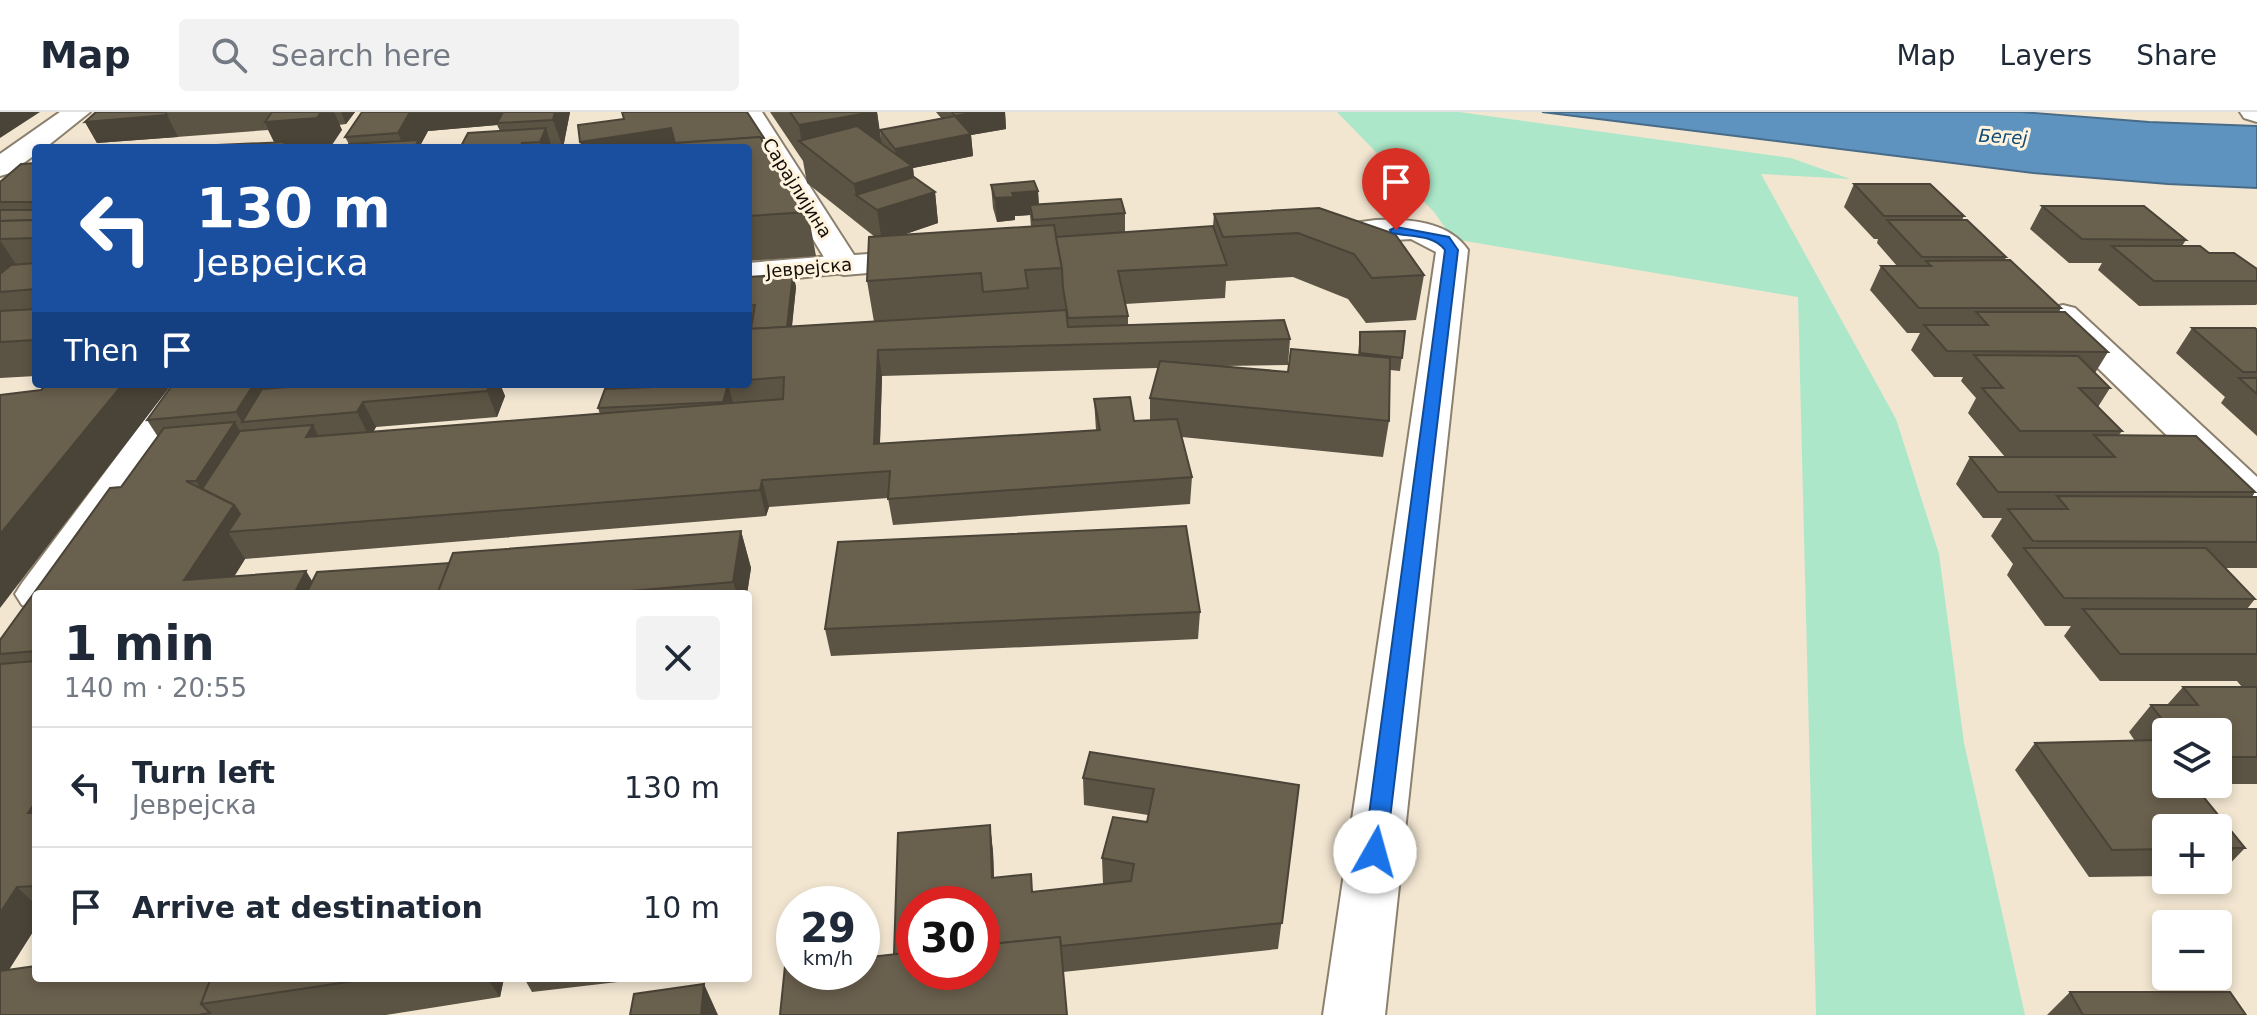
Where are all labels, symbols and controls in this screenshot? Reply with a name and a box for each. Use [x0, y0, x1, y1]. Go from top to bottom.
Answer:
search box [179, 19, 739, 91]
text: Map [40, 33, 131, 77]
icon: search [207, 33, 251, 77]
text: Search here [271, 38, 451, 73]
text: Map [1896, 39, 1956, 72]
text: Layers [2000, 39, 2092, 72]
text: Share [2136, 39, 2217, 72]
water label: Бегеј [1978, 125, 2028, 148]
street label: Сарајлијина [758, 134, 836, 242]
pin [1362, 148, 1430, 230]
icon: arrive [1374, 160, 1418, 204]
text: 130 m [196, 175, 391, 240]
icon: left [64, 176, 168, 280]
text: Јеврејска [196, 242, 369, 283]
street label: Јеврејска [764, 253, 853, 282]
icon: arrive [155, 328, 199, 372]
text: Then [64, 333, 139, 368]
text: 1 min [64, 615, 215, 671]
button: close [636, 616, 720, 700]
text: 140 m · 20:55 [64, 673, 247, 703]
map controls [2152, 718, 2232, 990]
button: layers [2152, 718, 2232, 798]
text: Turn left [132, 755, 275, 790]
icon: left [64, 765, 108, 809]
text: 130 m [624, 770, 720, 805]
text: Јеврејска [132, 790, 257, 820]
position arrow [1333, 810, 1417, 894]
button: + [2152, 814, 2232, 894]
icon: arrive [64, 885, 108, 929]
speed limit sign: 30 [896, 886, 1000, 990]
text: Arrive at destination [132, 890, 483, 925]
text: 10 m [643, 890, 720, 925]
text: 29 [800, 905, 856, 951]
button: − [2152, 910, 2232, 990]
text: km/h [803, 946, 853, 970]

